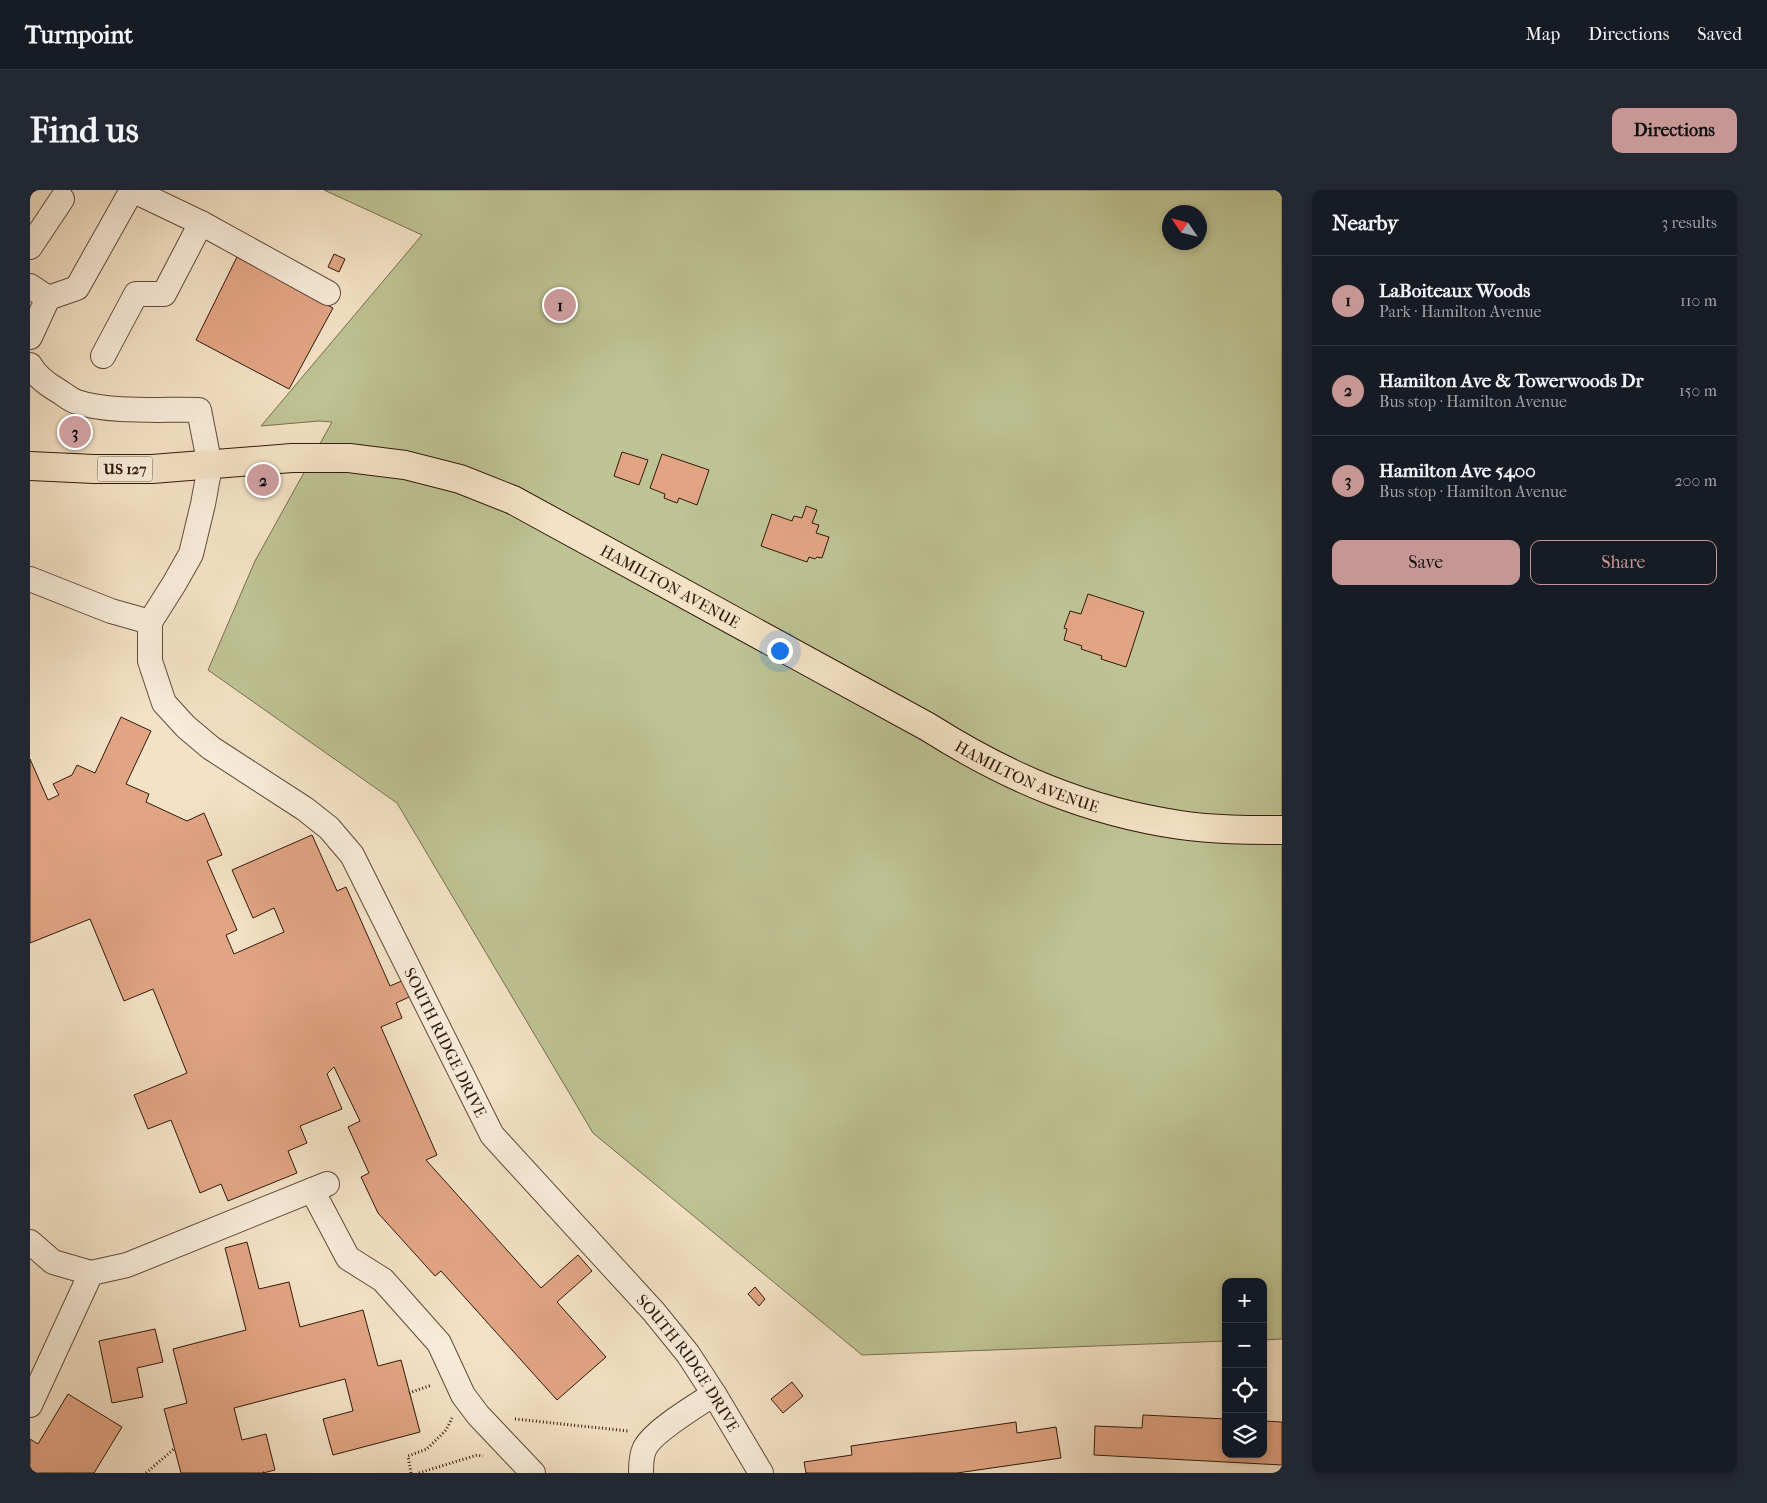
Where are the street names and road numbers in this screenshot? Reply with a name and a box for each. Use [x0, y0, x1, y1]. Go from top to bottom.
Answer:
road number: US 127 [98, 456, 152, 482]
street label: HAMILTON AVENUE [597, 540, 743, 632]
street label: HAMILTON AVENUE [952, 736, 1102, 816]
street label: SOUTH RIDGE DRIVE [400, 964, 491, 1120]
street label: SOUTH RIDGE DRIVE [633, 1290, 744, 1435]

